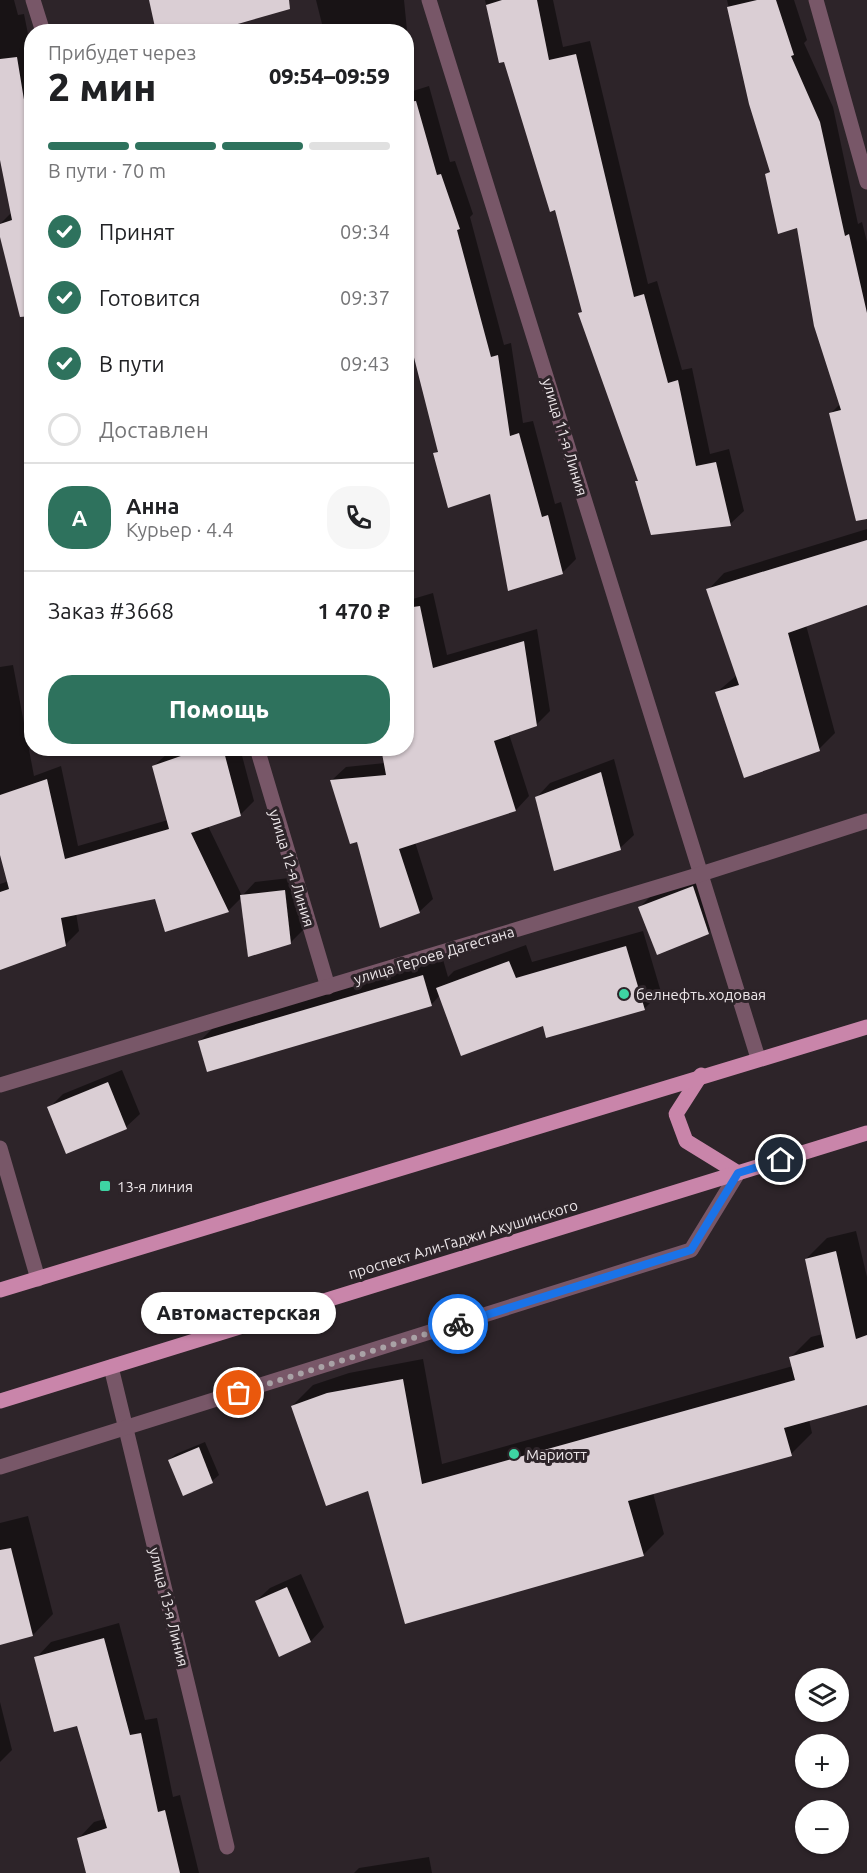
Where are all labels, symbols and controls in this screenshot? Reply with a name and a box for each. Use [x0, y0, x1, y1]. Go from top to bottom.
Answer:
text: Прибудет через [48, 41, 196, 64]
text: 09:54–09:59 [269, 63, 390, 88]
text: 2 мин [48, 65, 156, 108]
text: В пути · 70 m [48, 159, 166, 182]
icon: check [48, 215, 81, 248]
text: Принят [99, 219, 175, 244]
text: 09:34 [340, 220, 390, 243]
icon: check [48, 281, 81, 314]
text: Готовится [99, 285, 200, 310]
text: 09:37 [340, 286, 390, 309]
icon: check [48, 347, 81, 380]
text: В пути [99, 351, 165, 376]
text: 09:43 [340, 352, 390, 375]
street label: улица 11-я Линия [539, 376, 591, 498]
text: Доставлен [99, 417, 209, 442]
button: phone [327, 486, 390, 549]
text: Анна [126, 493, 179, 518]
text: А [72, 505, 87, 530]
text: Курьер · 4.4 [126, 518, 233, 541]
text: Заказ #3668 [48, 598, 174, 623]
text: 1 470 ₽ [318, 598, 390, 623]
button: Помощь [48, 675, 390, 744]
street label: улица 12-я Линия [266, 807, 318, 929]
street label: улица Героев Дагестана [352, 922, 516, 988]
place label: белнефть.ходовая [636, 986, 766, 1003]
marker: белнефть.ходовая [617, 987, 631, 1001]
pin [755, 1134, 806, 1185]
icon: home [764, 1143, 797, 1176]
place label: 13-я линия [117, 1178, 193, 1195]
marker: 13-я линия [98, 1179, 112, 1193]
street label: проспект Али-Гаджи Акушинского [346, 1196, 580, 1282]
callout: Автомастерская [142, 1291, 336, 1333]
courier [428, 1294, 488, 1354]
text: Автомастерская [157, 1301, 320, 1324]
icon: bike [442, 1308, 475, 1341]
pin [213, 1367, 264, 1418]
icon: bag [222, 1376, 255, 1409]
place label: Мариотт [526, 1446, 587, 1463]
marker: Мариотт [507, 1447, 521, 1461]
street label: улица 13-я Линия [146, 1546, 192, 1668]
map controls [795, 1668, 849, 1854]
button: layers [795, 1668, 849, 1722]
button: + [795, 1734, 849, 1788]
button: − [795, 1800, 849, 1854]

